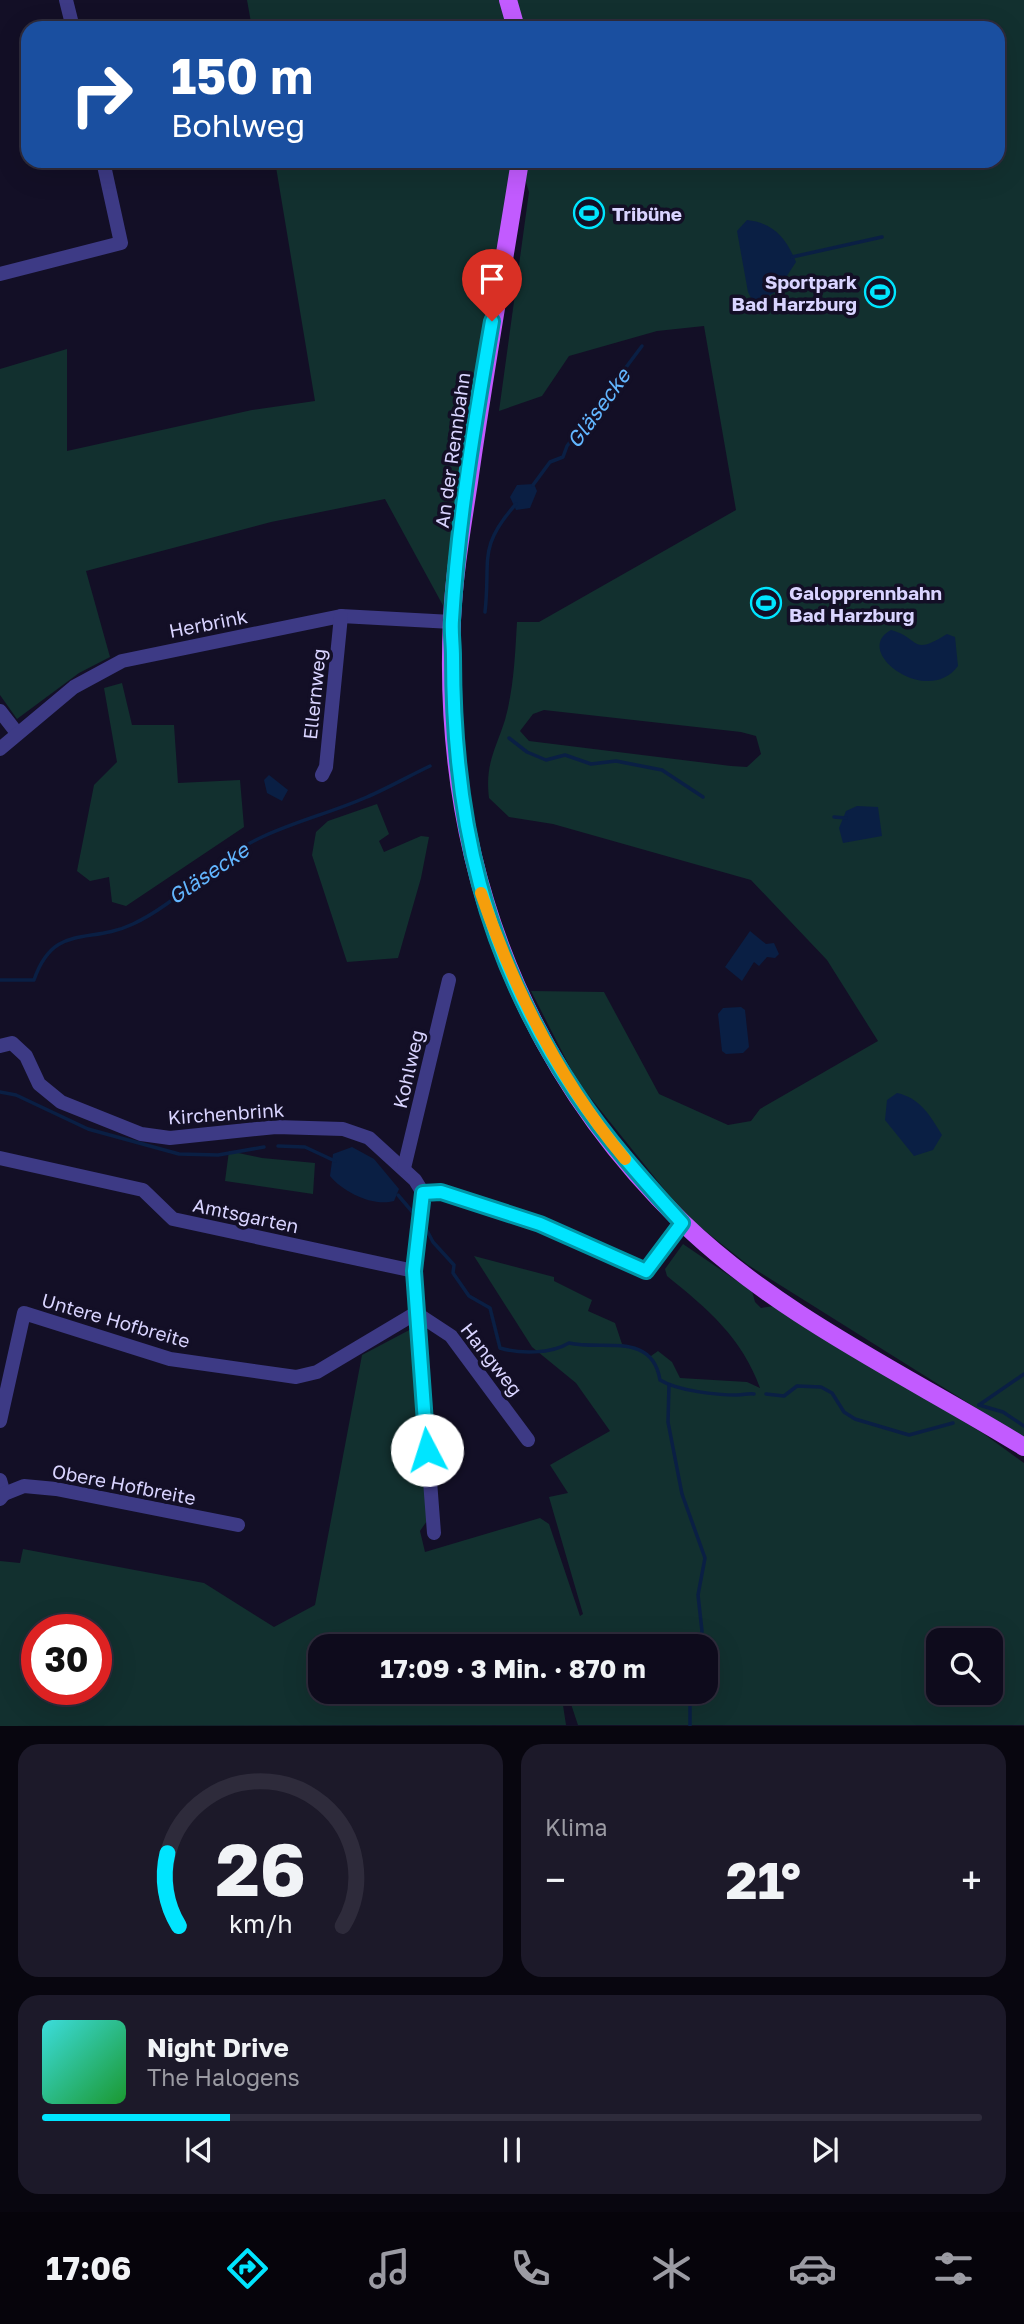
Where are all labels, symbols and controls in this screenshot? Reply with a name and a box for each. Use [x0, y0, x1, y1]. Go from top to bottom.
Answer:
text: 150 m [171, 46, 313, 105]
icon: right [56, 49, 147, 140]
text: Bohlweg [171, 106, 305, 144]
sports icon: Tribüne [572, 196, 606, 230]
place label: Tribüne [612, 202, 682, 225]
pin [462, 249, 522, 321]
icon: arrive [473, 260, 511, 298]
place label: Sportpark Bad Harzburg [732, 270, 857, 315]
sports icon: Sportpark Bad Harzburg [863, 275, 897, 309]
water label: Gläsecke [561, 362, 637, 453]
street label: An der Rennbahn [430, 371, 474, 529]
place label: Galopprennbahn Bad Harzburg [789, 581, 942, 626]
sports icon: Galopprennbahn Bad Harzburg [749, 586, 783, 620]
street label: Herbrink [167, 604, 249, 642]
street label: Ellernweg [298, 647, 330, 741]
water label: Gläsecke [163, 836, 255, 909]
street label: Kohlweg [388, 1028, 428, 1110]
street label: Kirchenbrink [167, 1097, 285, 1129]
street label: Amtsgarten [191, 1193, 301, 1237]
street label: Untere Hofbreite [39, 1288, 193, 1352]
street label: Hangweg [456, 1318, 528, 1400]
position arrow [390, 1413, 464, 1487]
street label: Obere Hofbreite [50, 1459, 198, 1509]
speed limit sign: 30 [21, 1614, 112, 1705]
map controls [926, 1628, 1003, 1705]
button: search [926, 1628, 1003, 1705]
text: 17:09 · 3 Min. · 870 m [380, 1653, 646, 1684]
text: Klima [545, 1813, 608, 1841]
text: 26 [215, 1826, 306, 1913]
text: 21° [726, 1848, 801, 1910]
text: − [545, 1857, 566, 1902]
text: + [961, 1857, 982, 1902]
text: km/h [229, 1908, 292, 1939]
text: Night Drive [147, 2032, 289, 2063]
text: The Halogens [147, 2063, 300, 2091]
icon: previous [180, 2131, 218, 2169]
icon: pause [493, 2131, 531, 2169]
icon: next [806, 2131, 844, 2169]
icon: directions [223, 2244, 272, 2293]
icon: music [365, 2244, 414, 2293]
icon: phone [506, 2244, 555, 2293]
icon: climate [647, 2244, 696, 2293]
icon: car [788, 2244, 837, 2293]
icon: filters [929, 2244, 978, 2293]
text: 17:06 [46, 2249, 131, 2287]

